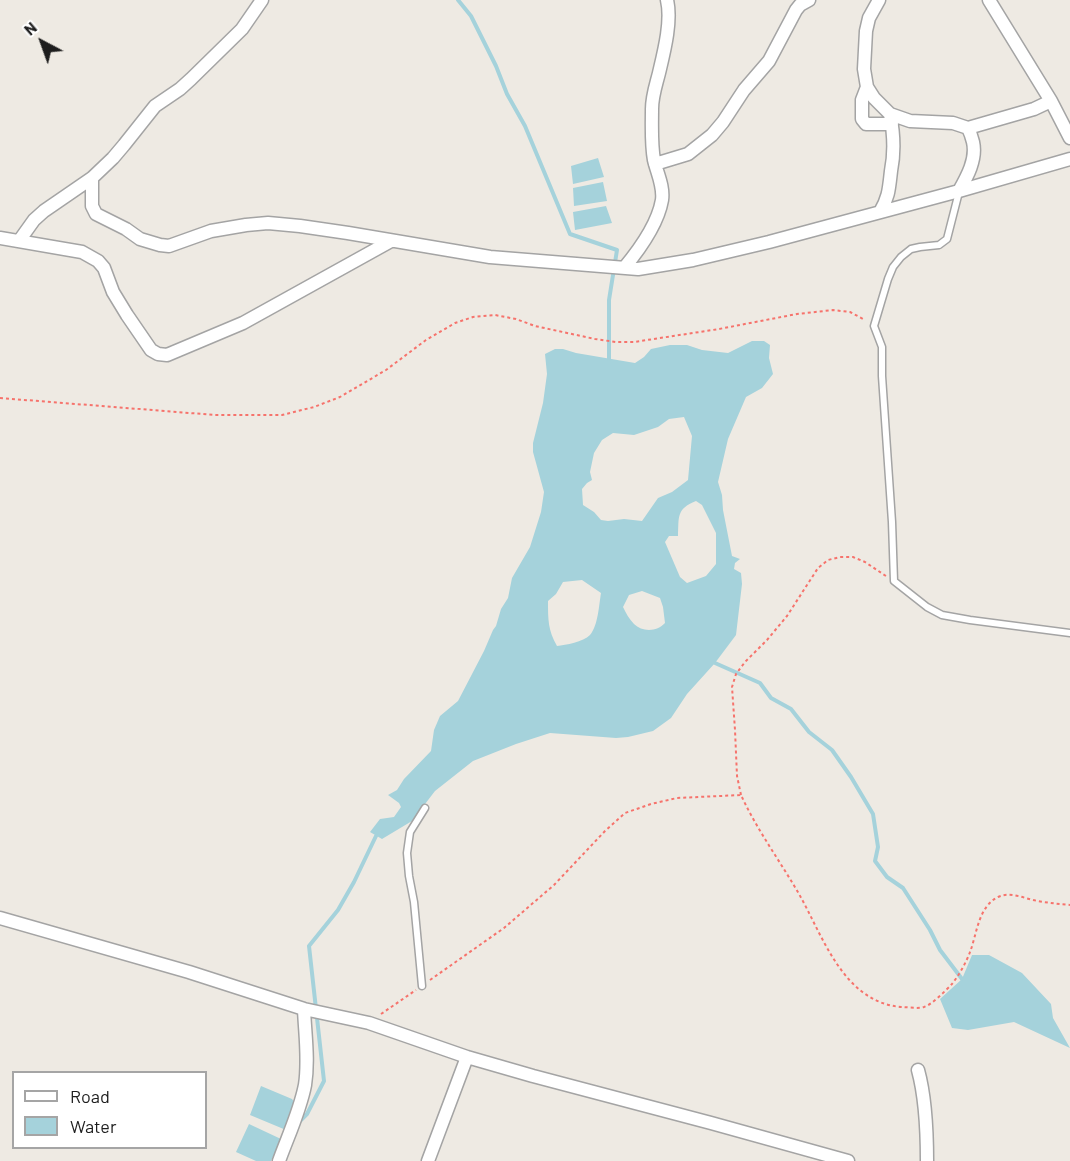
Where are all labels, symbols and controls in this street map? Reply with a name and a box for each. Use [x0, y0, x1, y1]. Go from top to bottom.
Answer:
north arrow [12, 12, 72, 72]
text: N [20, 17, 40, 39]
legend [12, 1071, 207, 1149]
text: Road [70, 1085, 110, 1107]
text: Water [70, 1115, 117, 1137]

